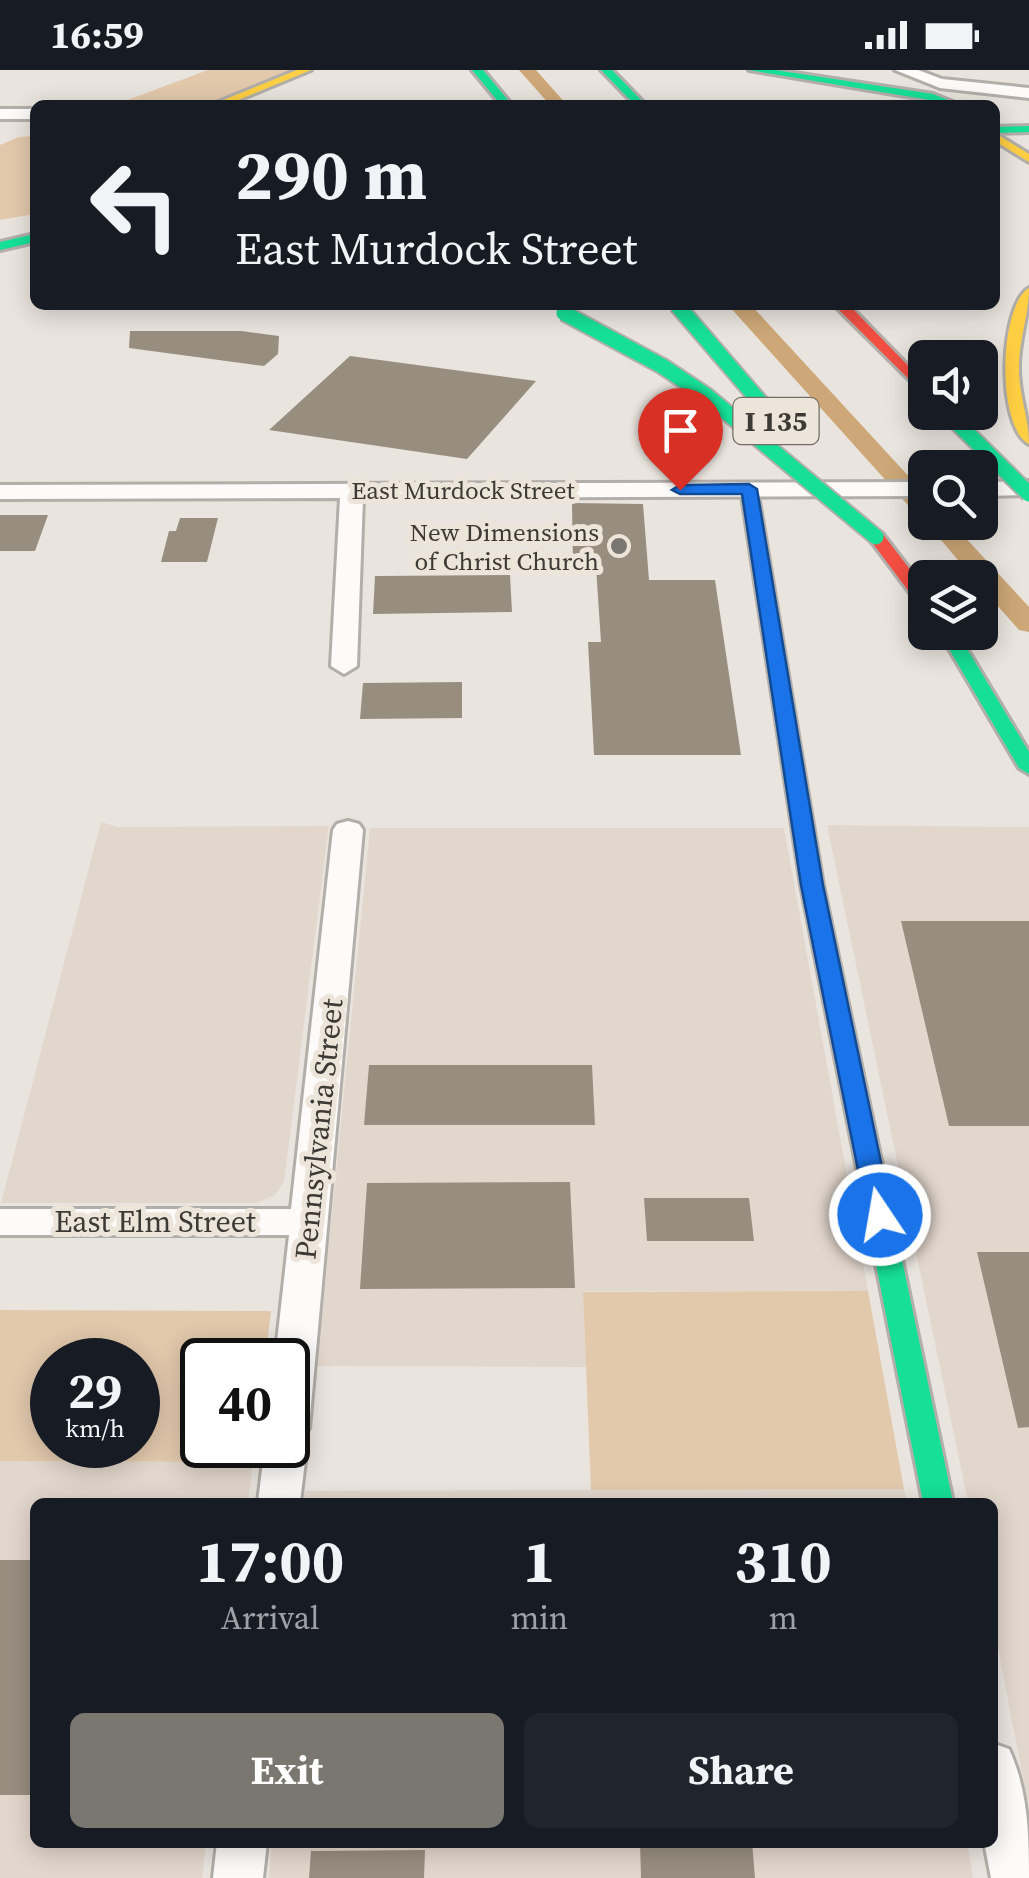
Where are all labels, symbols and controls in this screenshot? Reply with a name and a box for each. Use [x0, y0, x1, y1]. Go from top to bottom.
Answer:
text: 16:59 [50, 9, 144, 61]
text: 290 m [235, 126, 427, 222]
icon: left [70, 140, 200, 270]
text: East Murdock Street [235, 217, 637, 279]
map controls [908, 340, 998, 650]
button: sound [908, 340, 998, 430]
pin [638, 388, 723, 491]
road number: I 135 [734, 398, 818, 444]
icon: arrive [653, 403, 708, 458]
button: search [908, 450, 998, 540]
street label: East Murdock Street [351, 473, 576, 507]
place label: New Dimensions of Christ Church [410, 515, 599, 578]
marker: New Dimensions of Christ Church [608, 535, 630, 557]
button: layers [908, 560, 998, 650]
street label: Pennsylvania Street [284, 996, 353, 1261]
position arrow [828, 1163, 932, 1267]
street label: East Elm Street [54, 1201, 256, 1242]
speed limit sign: 40 [180, 1338, 310, 1468]
text: 29 [68, 1356, 122, 1425]
text: km/h [65, 1411, 125, 1445]
text: 17:00 [196, 1520, 344, 1602]
text: 1 [523, 1520, 556, 1602]
text: 310 [734, 1520, 832, 1602]
text: Arrival [221, 1596, 320, 1640]
text: min [510, 1596, 568, 1640]
text: m [769, 1596, 797, 1640]
button: Exit [70, 1713, 504, 1828]
button: Share [524, 1713, 958, 1828]

